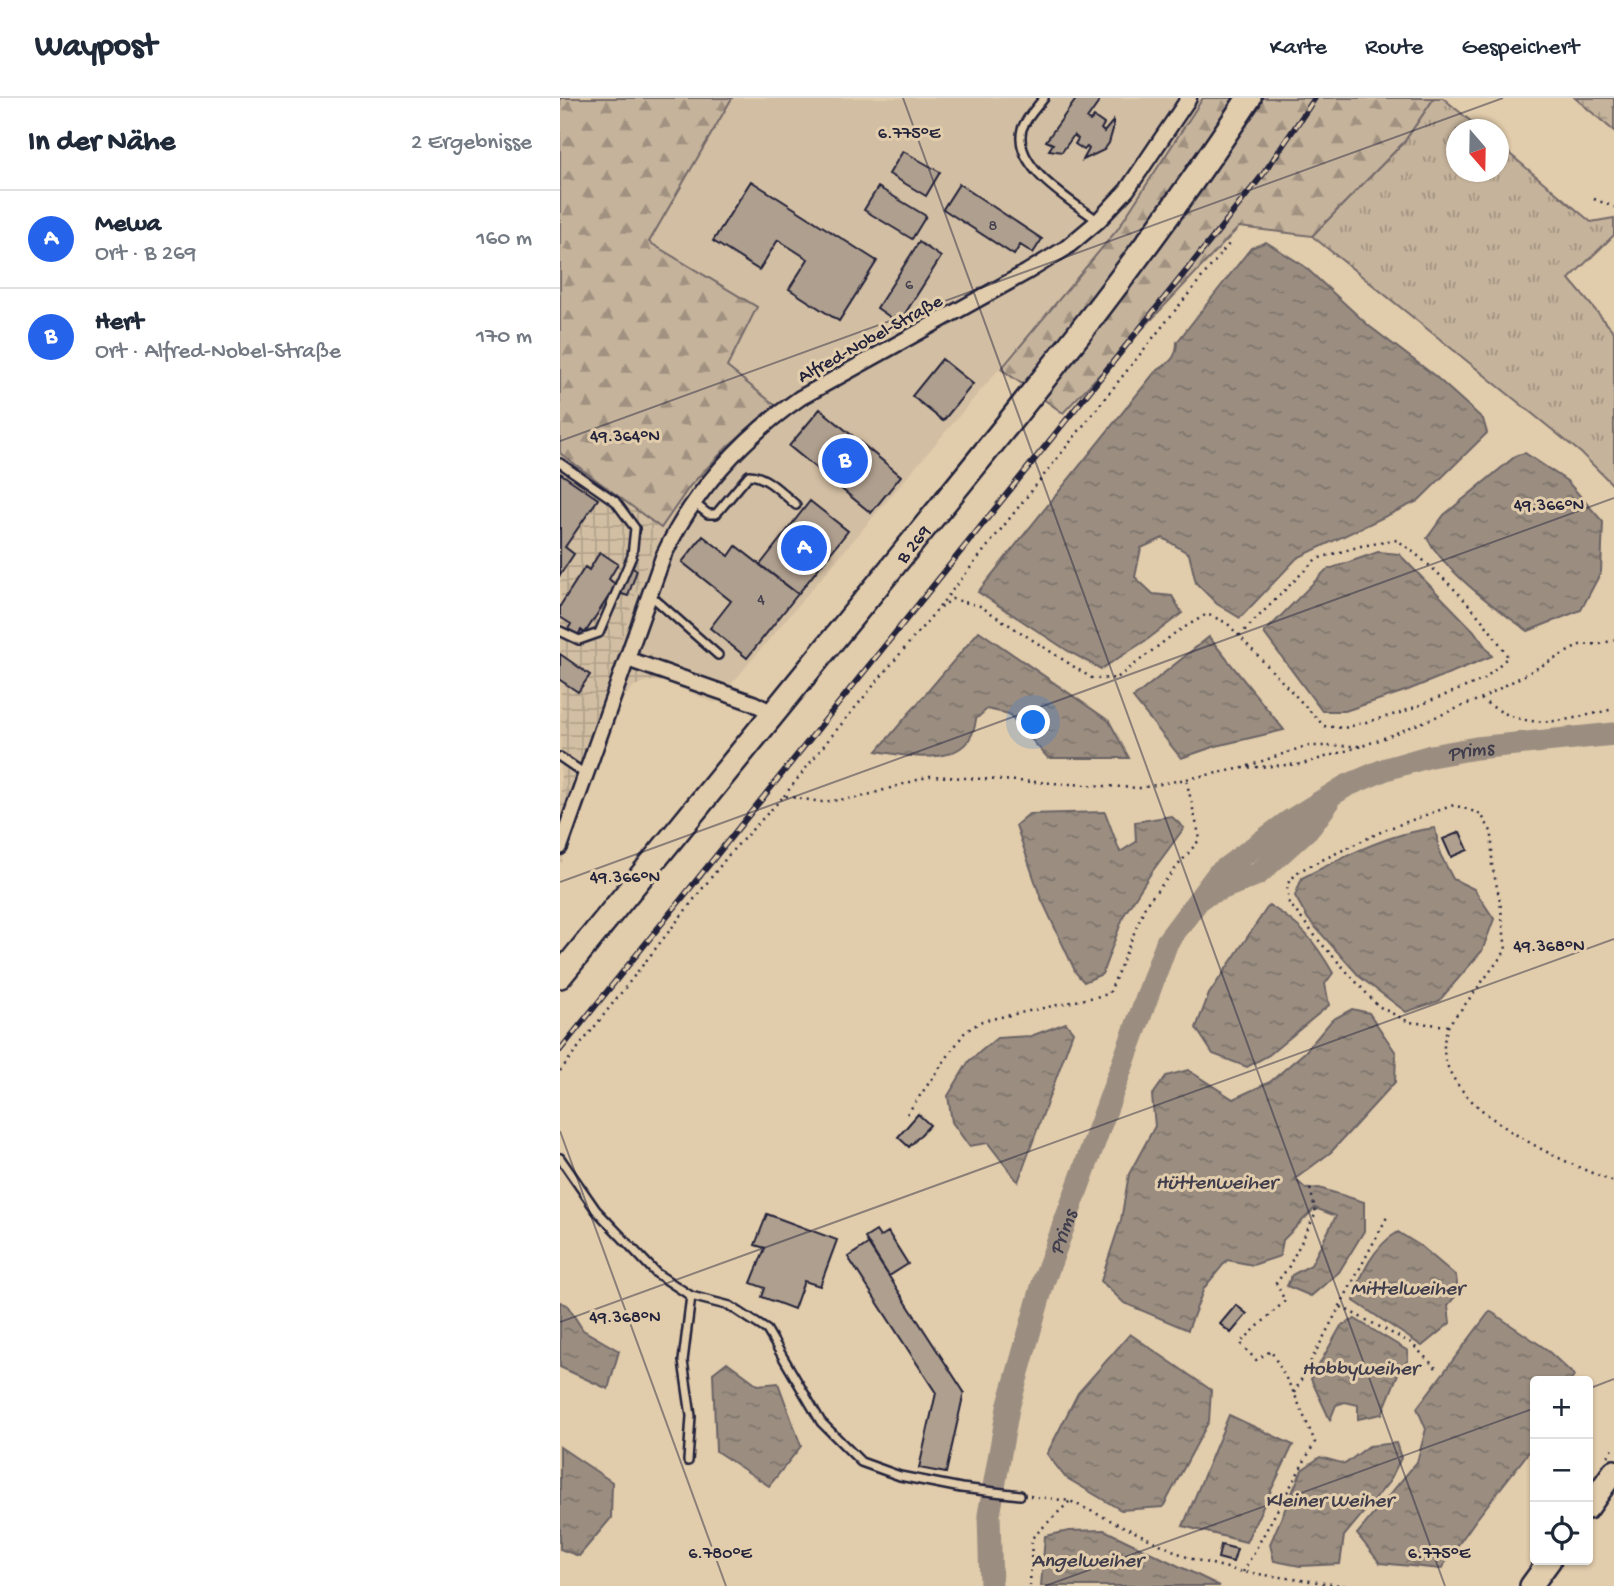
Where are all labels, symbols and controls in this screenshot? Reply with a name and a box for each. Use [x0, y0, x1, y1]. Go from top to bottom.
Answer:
text: Waypost [35, 29, 157, 67]
text: Karte [1270, 34, 1327, 63]
text: Route [1365, 34, 1424, 63]
text: Gespeichert [1462, 34, 1579, 63]
north arrow [1446, 119, 1509, 182]
text: 6.775°E [878, 124, 941, 145]
text: In der Nähe [28, 126, 175, 161]
text: 2 Ergebnisse [411, 130, 532, 157]
text: Mewa [95, 210, 161, 241]
house number: 8 [989, 218, 998, 237]
text: A [44, 226, 58, 253]
text: 160 m [476, 226, 532, 253]
text: Ort · B 269 [95, 241, 196, 268]
house number: 6 [905, 277, 914, 296]
street label: Alfred-Nobel-Straße [794, 291, 947, 389]
text: Hert [95, 308, 143, 339]
text: B [45, 324, 57, 351]
text: 170 m [476, 324, 532, 351]
text: Ort · Alfred-Nobel-Straße [95, 339, 341, 366]
text: 49.364°N [590, 427, 660, 448]
pin: B [822, 435, 868, 487]
text: 49.366°N [1514, 496, 1584, 517]
street label: B 269 [892, 521, 937, 570]
pin: A [781, 522, 827, 574]
house number: 4 [757, 592, 765, 611]
your location [1016, 705, 1050, 739]
water label: Prims [1446, 737, 1497, 769]
text: 49.366°N [590, 868, 660, 889]
text: 49.368°N [1513, 937, 1585, 958]
water label: Hüttenweiher [1155, 1172, 1281, 1197]
water label: Prims [1045, 1205, 1085, 1259]
water label: Mittelweiher [1351, 1278, 1468, 1303]
text: 49.368°N [589, 1308, 661, 1329]
water label: Hobbyweiher [1302, 1358, 1423, 1383]
map controls [1530, 1376, 1593, 1565]
button: + [1530, 1376, 1593, 1439]
button: − [1530, 1439, 1593, 1502]
water label: Kleiner Weiher [1265, 1490, 1397, 1515]
button: locate [1530, 1502, 1593, 1565]
text: 6.780°E [688, 1544, 753, 1565]
text: 6.775°E [1408, 1544, 1471, 1565]
water label: Angelweiher [1032, 1550, 1147, 1575]

